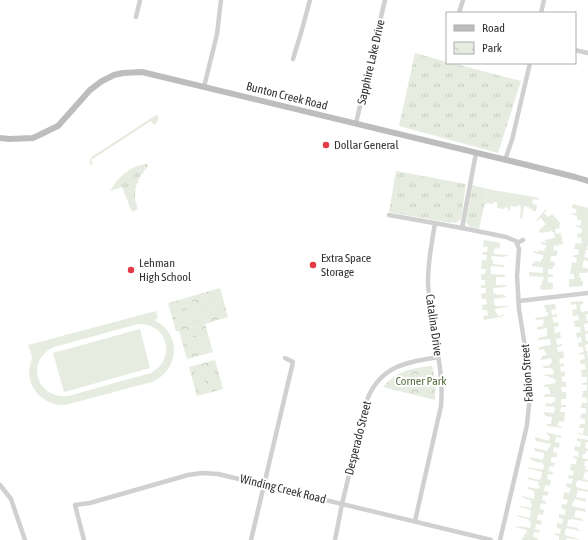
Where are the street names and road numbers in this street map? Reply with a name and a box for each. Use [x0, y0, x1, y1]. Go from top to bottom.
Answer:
street label: Sapphire Lake Drive [354, 18, 388, 106]
street label: Bunton Creek Road [245, 79, 329, 113]
street label: Catalina Drive [423, 293, 445, 357]
street label: Fabion Street [518, 343, 536, 402]
street label: Desperado Street [342, 399, 374, 476]
street label: Winding Creek Road [239, 472, 327, 506]

